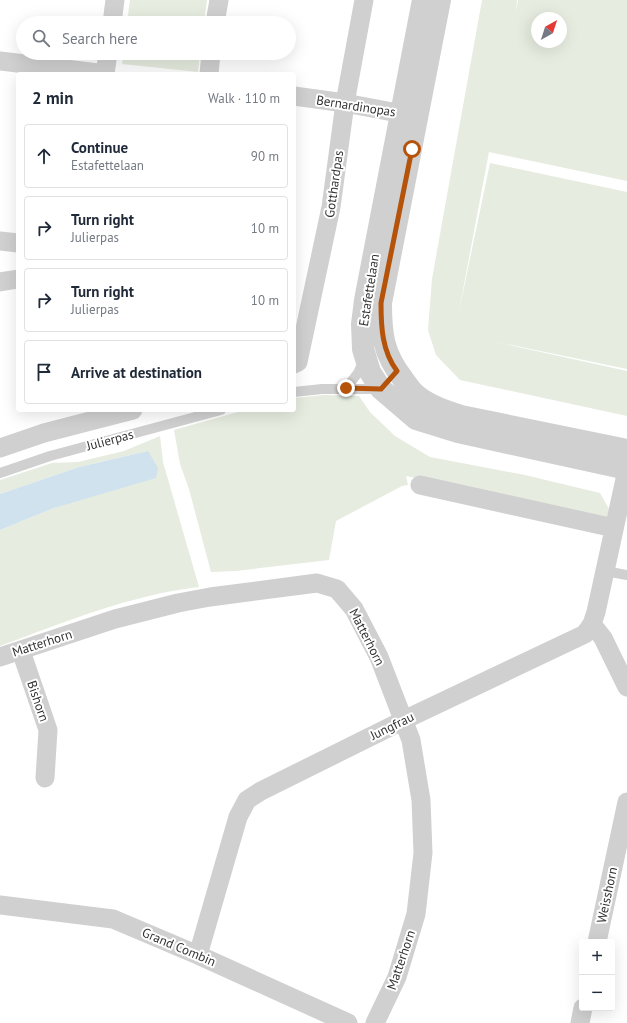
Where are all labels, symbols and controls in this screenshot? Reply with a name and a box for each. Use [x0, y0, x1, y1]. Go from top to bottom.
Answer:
north arrow [531, 12, 567, 48]
search box [16, 16, 296, 60]
icon: search [30, 27, 52, 49]
text: Search here [62, 29, 138, 48]
text: 2 min [32, 87, 73, 109]
text: Walk · 110 m [208, 90, 280, 107]
street label: Bernardinopas [315, 91, 397, 121]
text: Continue [71, 138, 128, 157]
route start [403, 140, 421, 158]
icon: ahead [33, 145, 55, 167]
text: 90 m [251, 148, 279, 165]
street label: Gotthardpas [321, 149, 347, 219]
text: Estafettelaan [71, 157, 144, 174]
text: Turn right [71, 210, 134, 229]
icon: right [33, 217, 55, 239]
text: 10 m [251, 220, 279, 237]
text: Julierpas [71, 229, 119, 246]
street label: Estafettelaan [355, 253, 383, 327]
text: Turn right [71, 282, 134, 301]
icon: right [33, 289, 55, 311]
text: 10 m [251, 292, 279, 309]
text: Julierpas [71, 301, 119, 318]
icon: arrive [33, 361, 55, 383]
text: Arrive at destination [71, 363, 202, 382]
route end [337, 379, 355, 397]
street label: Julierpas [84, 426, 135, 455]
street label: Matterhorn [345, 605, 389, 669]
street label: Matterhorn [10, 625, 74, 661]
street label: Bishorn [23, 678, 53, 724]
street label: Jungfrau [366, 708, 417, 744]
street label: Weisshorn [593, 865, 621, 925]
street label: Grand Combin [140, 924, 218, 970]
street label: Matterhorn [383, 928, 419, 992]
map controls [579, 939, 615, 1011]
button: + [579, 939, 615, 975]
button: − [579, 975, 615, 1011]

